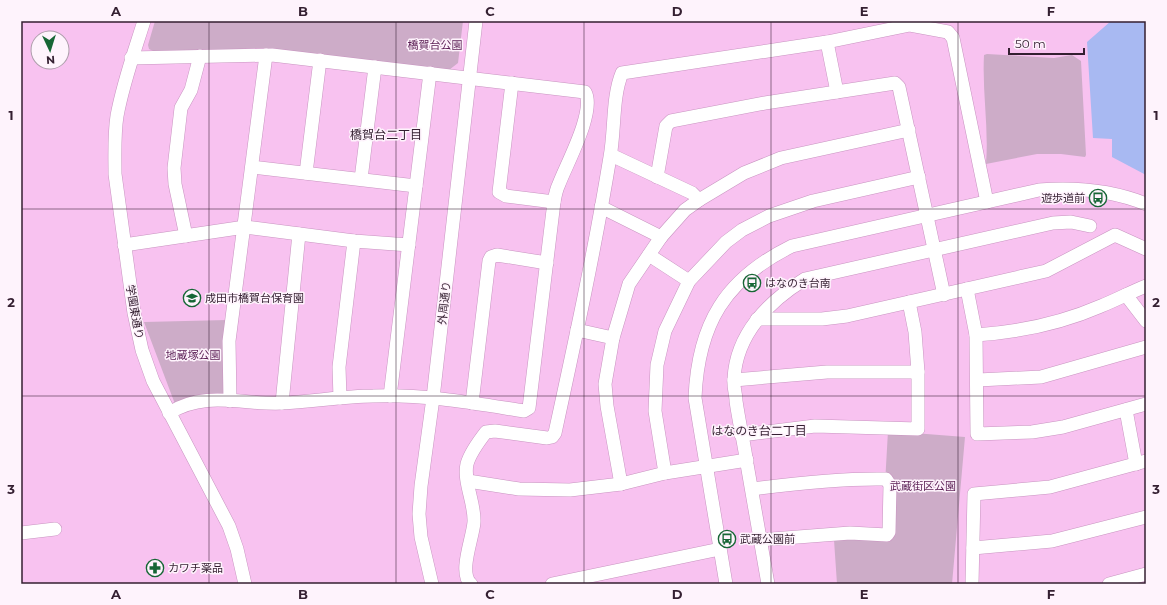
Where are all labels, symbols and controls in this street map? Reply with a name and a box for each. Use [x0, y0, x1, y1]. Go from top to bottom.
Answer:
text: A [110, 3, 122, 19]
text: B [298, 3, 308, 19]
text: C [485, 3, 495, 19]
text: D [672, 3, 683, 19]
text: E [860, 3, 869, 19]
text: F [1047, 3, 1055, 19]
north arrow [30, 30, 70, 70]
scale bar [1009, 30, 1084, 56]
text: 50 m [1015, 36, 1046, 51]
park label: 橋賀台公園 [408, 38, 463, 52]
text: N [46, 53, 56, 67]
text: 1 [8, 107, 14, 123]
text: 1 [1153, 107, 1159, 123]
district label: 橋賀台二丁目 [350, 127, 422, 142]
bus stop icon: 遊歩道前 [1088, 188, 1108, 208]
place label: 遊歩道前 [1041, 191, 1085, 205]
bus stop icon: はなのき台南 [742, 273, 762, 293]
place label: はなのき台南 [765, 276, 831, 290]
street label: 外周通り [435, 280, 453, 326]
street label: 学園東通り [123, 284, 147, 340]
school or university icon: 成田市橋賀台保育園 [182, 288, 202, 308]
place label: 成田市橋賀台保育園 [205, 291, 304, 305]
text: 2 [7, 294, 15, 310]
text: 2 [1152, 294, 1160, 310]
park label: 地蔵塚公園 [166, 348, 221, 362]
district label: はなのき台二丁目 [711, 423, 807, 438]
park label: 武蔵街区公園 [890, 479, 956, 493]
text: 3 [6, 481, 15, 497]
text: 3 [1151, 481, 1160, 497]
bus stop icon: 武蔵公園前 [717, 529, 737, 549]
place label: 武蔵公園前 [740, 532, 795, 546]
pharmacy icon: カワチ薬品 [145, 558, 165, 578]
place label: カワチ薬品 [168, 561, 223, 575]
text: A [110, 586, 122, 602]
text: B [298, 586, 308, 602]
text: C [485, 586, 495, 602]
text: D [672, 586, 683, 602]
text: E [860, 586, 869, 602]
text: F [1047, 586, 1055, 602]

